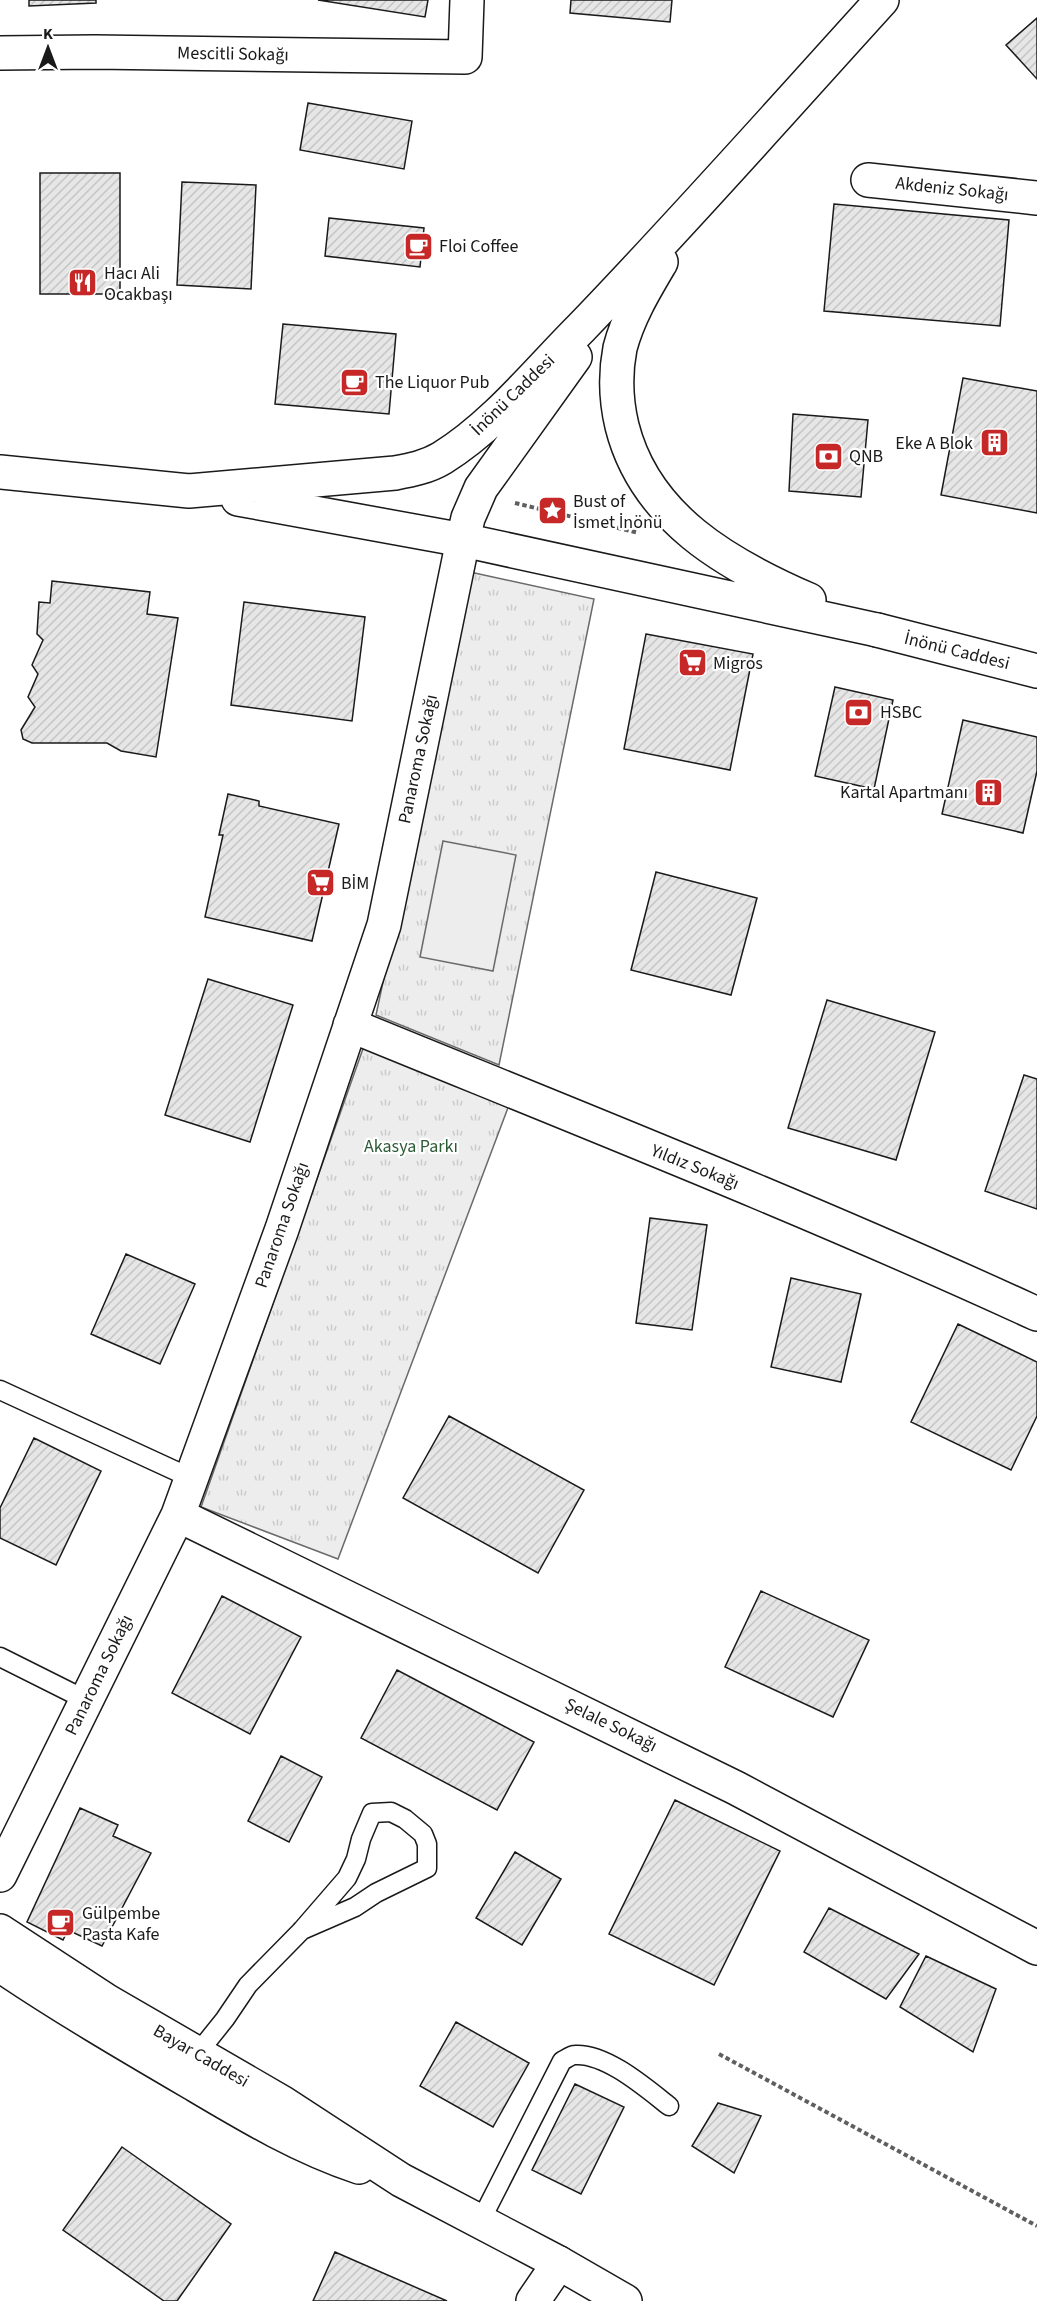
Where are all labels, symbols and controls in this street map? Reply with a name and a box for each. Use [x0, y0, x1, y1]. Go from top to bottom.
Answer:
north arrow [18, 18, 78, 78]
text: K [43, 23, 53, 45]
street label: Mescitli Sokağı [177, 41, 289, 67]
street label: Akdeniz Sokağı [894, 171, 1010, 207]
cafe icon: Floi Coffee [402, 230, 434, 262]
place label: Floi Coffee [439, 234, 518, 259]
place label: Hacı Ali Ocakbaşı [104, 261, 173, 307]
restaurant icon: Hacı Ali Ocakbaşı [67, 267, 99, 299]
street label: İnönü Caddesi [466, 349, 560, 441]
cafe icon: The Liquor Pub [338, 366, 370, 398]
place label: The Liquor Pub [375, 370, 490, 395]
building icon: Eke A Blok [978, 427, 1010, 459]
place label: Eke A Blok [895, 431, 973, 456]
bank icon: QNB [812, 440, 844, 472]
place label: QNB [849, 444, 883, 469]
place label: Bust of İsmet İnönü [573, 489, 663, 535]
place icon: Bust of İsmet İnönü [536, 495, 568, 527]
street label: İnönü Caddesi [902, 626, 1012, 676]
supermarket icon: Migros [676, 647, 708, 679]
place label: Migros [713, 651, 763, 676]
street label: Panaroma Sokağı [392, 692, 444, 826]
bank icon: HSBC [843, 696, 875, 728]
place label: HSBC [880, 700, 922, 725]
building icon: Kartal Apartmanı [973, 776, 1005, 808]
place label: Kartal Apartmanı [840, 780, 968, 805]
supermarket icon: BİM [304, 867, 336, 899]
place label: BİM [341, 871, 369, 896]
park label: Akasya Parkı [364, 1134, 458, 1159]
street label: Yıldız Sokağı [646, 1138, 743, 1196]
street label: Panaroma Sokağı [249, 1159, 315, 1291]
street label: Panaroma Sokağı [59, 1610, 139, 1740]
street label: Şelale Sokağı [561, 1692, 661, 1758]
place label: Gülpembe Pasta Kafe [82, 1901, 160, 1947]
cafe icon: Gülpembe Pasta Kafe [45, 1907, 77, 1939]
street label: Bayar Caddesi [148, 2018, 254, 2094]

